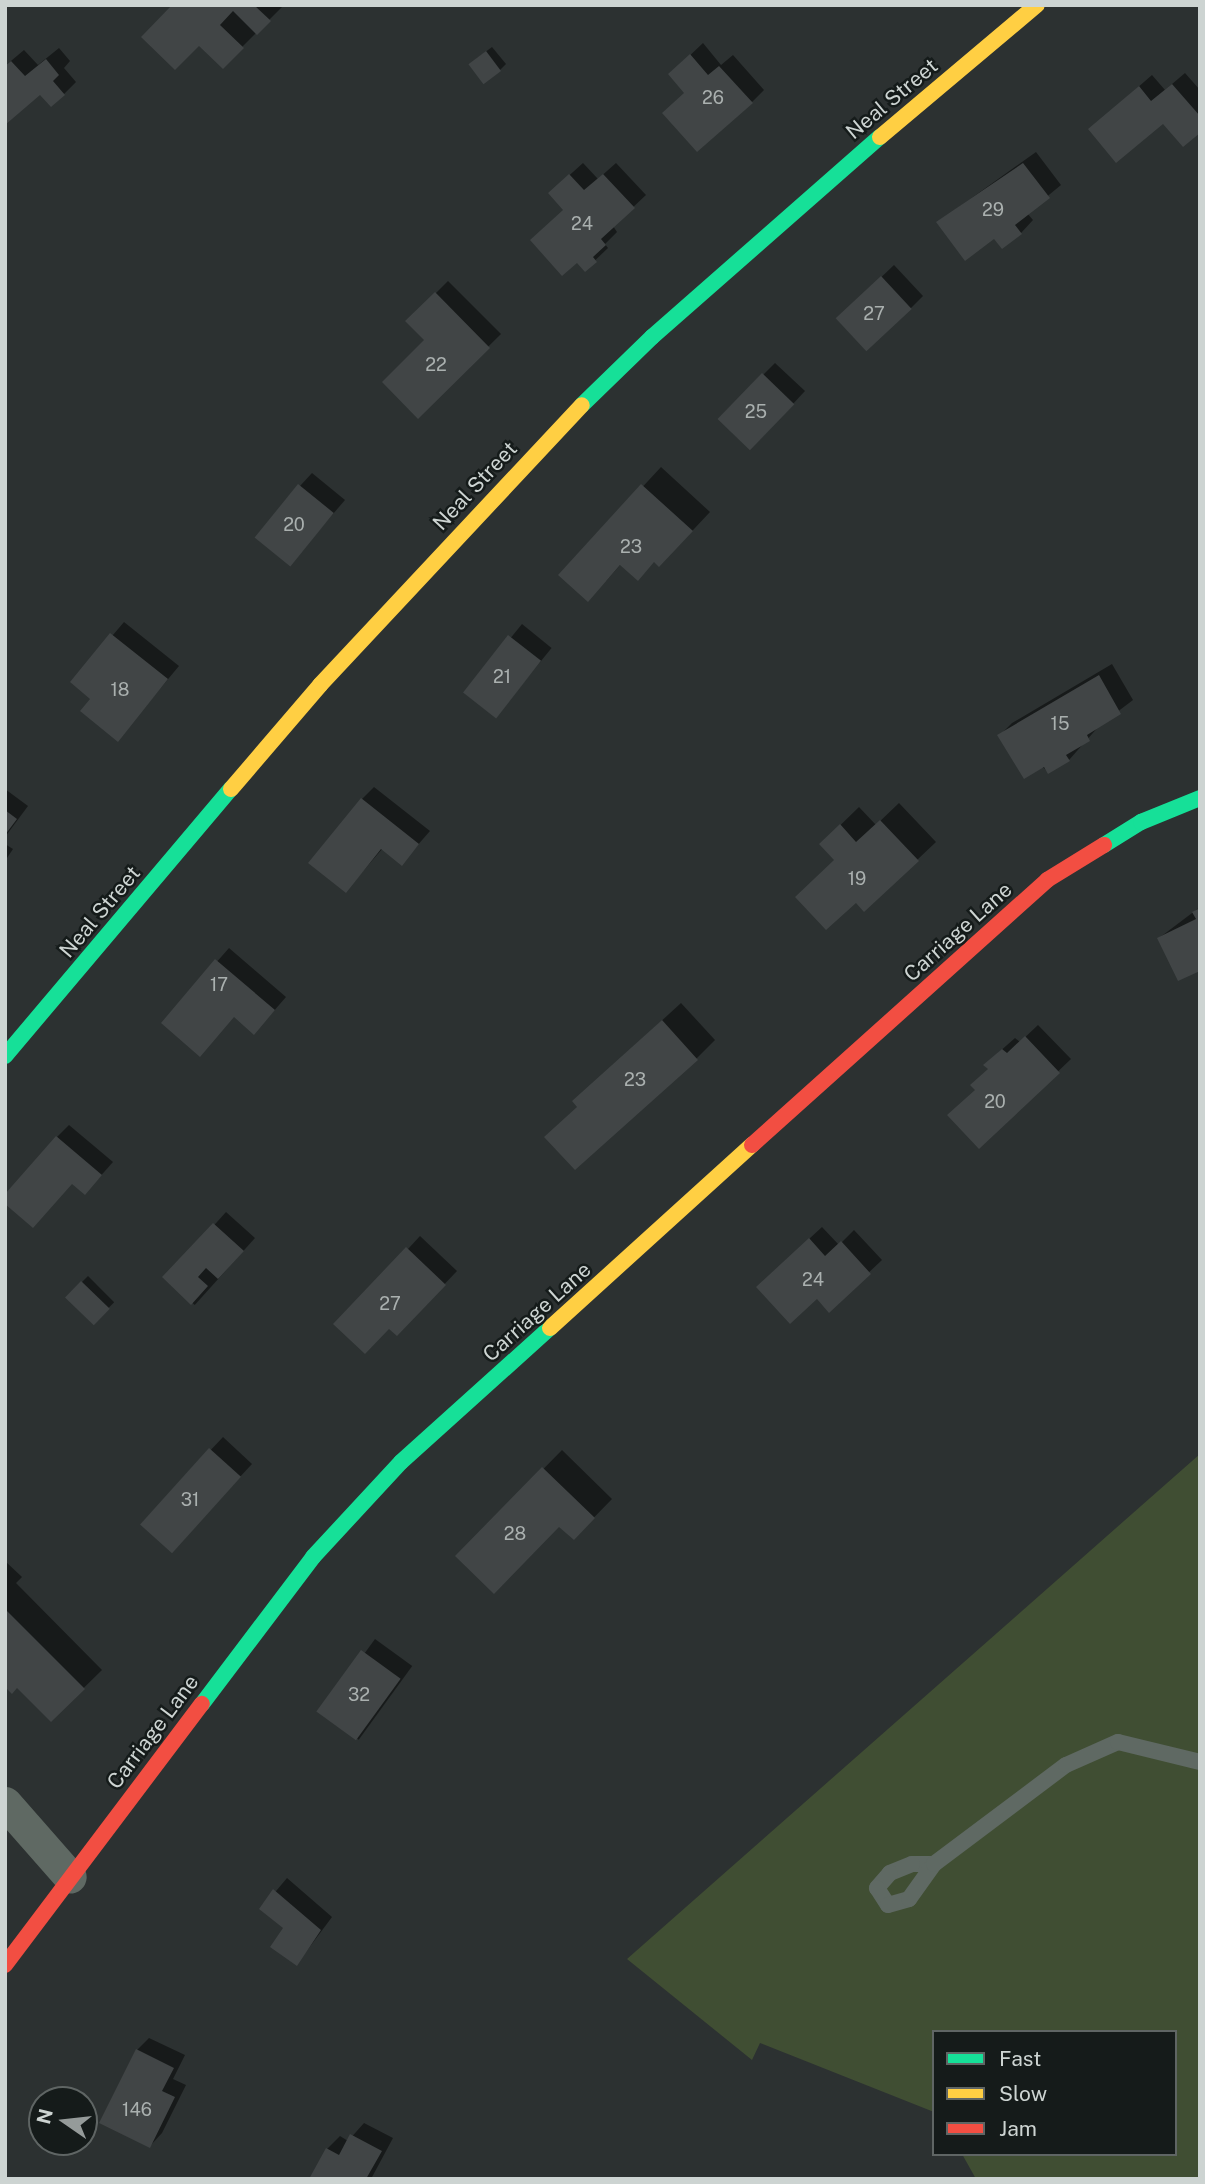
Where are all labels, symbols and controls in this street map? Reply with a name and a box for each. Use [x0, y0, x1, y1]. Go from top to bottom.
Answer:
street label: Neal Street [841, 53, 943, 145]
house number: 26 [702, 87, 724, 109]
house number: 29 [982, 199, 1004, 221]
house number: 24 [571, 213, 593, 235]
house number: 27 [863, 303, 885, 325]
house number: 22 [425, 354, 447, 376]
house number: 25 [745, 401, 767, 423]
street label: Neal Street [428, 436, 522, 536]
house number: 20 [283, 514, 305, 536]
house number: 23 [620, 536, 642, 558]
house number: 21 [493, 666, 511, 688]
house number: 18 [111, 679, 129, 701]
house number: 15 [1051, 713, 1069, 735]
street label: Neal Street [54, 861, 146, 963]
house number: 19 [848, 868, 866, 890]
street label: Carriage Lane [899, 877, 1017, 987]
house number: 17 [210, 974, 228, 996]
house number: 23 [624, 1069, 646, 1091]
house number: 20 [984, 1091, 1006, 1113]
street label: Carriage Lane [478, 1257, 596, 1367]
house number: 24 [802, 1269, 824, 1291]
house number: 27 [379, 1293, 401, 1315]
house number: 31 [181, 1489, 199, 1511]
house number: 28 [504, 1523, 526, 1545]
street label: Carriage Lane [102, 1670, 204, 1794]
house number: 32 [348, 1684, 370, 1706]
legend [932, 2030, 1177, 2156]
text: Fast [999, 2046, 1041, 2071]
text: Slow [999, 2081, 1047, 2106]
north arrow [28, 2086, 98, 2156]
house number: 146 [122, 2099, 152, 2121]
text: N [32, 2107, 57, 2126]
text: Jam [999, 2116, 1037, 2141]

